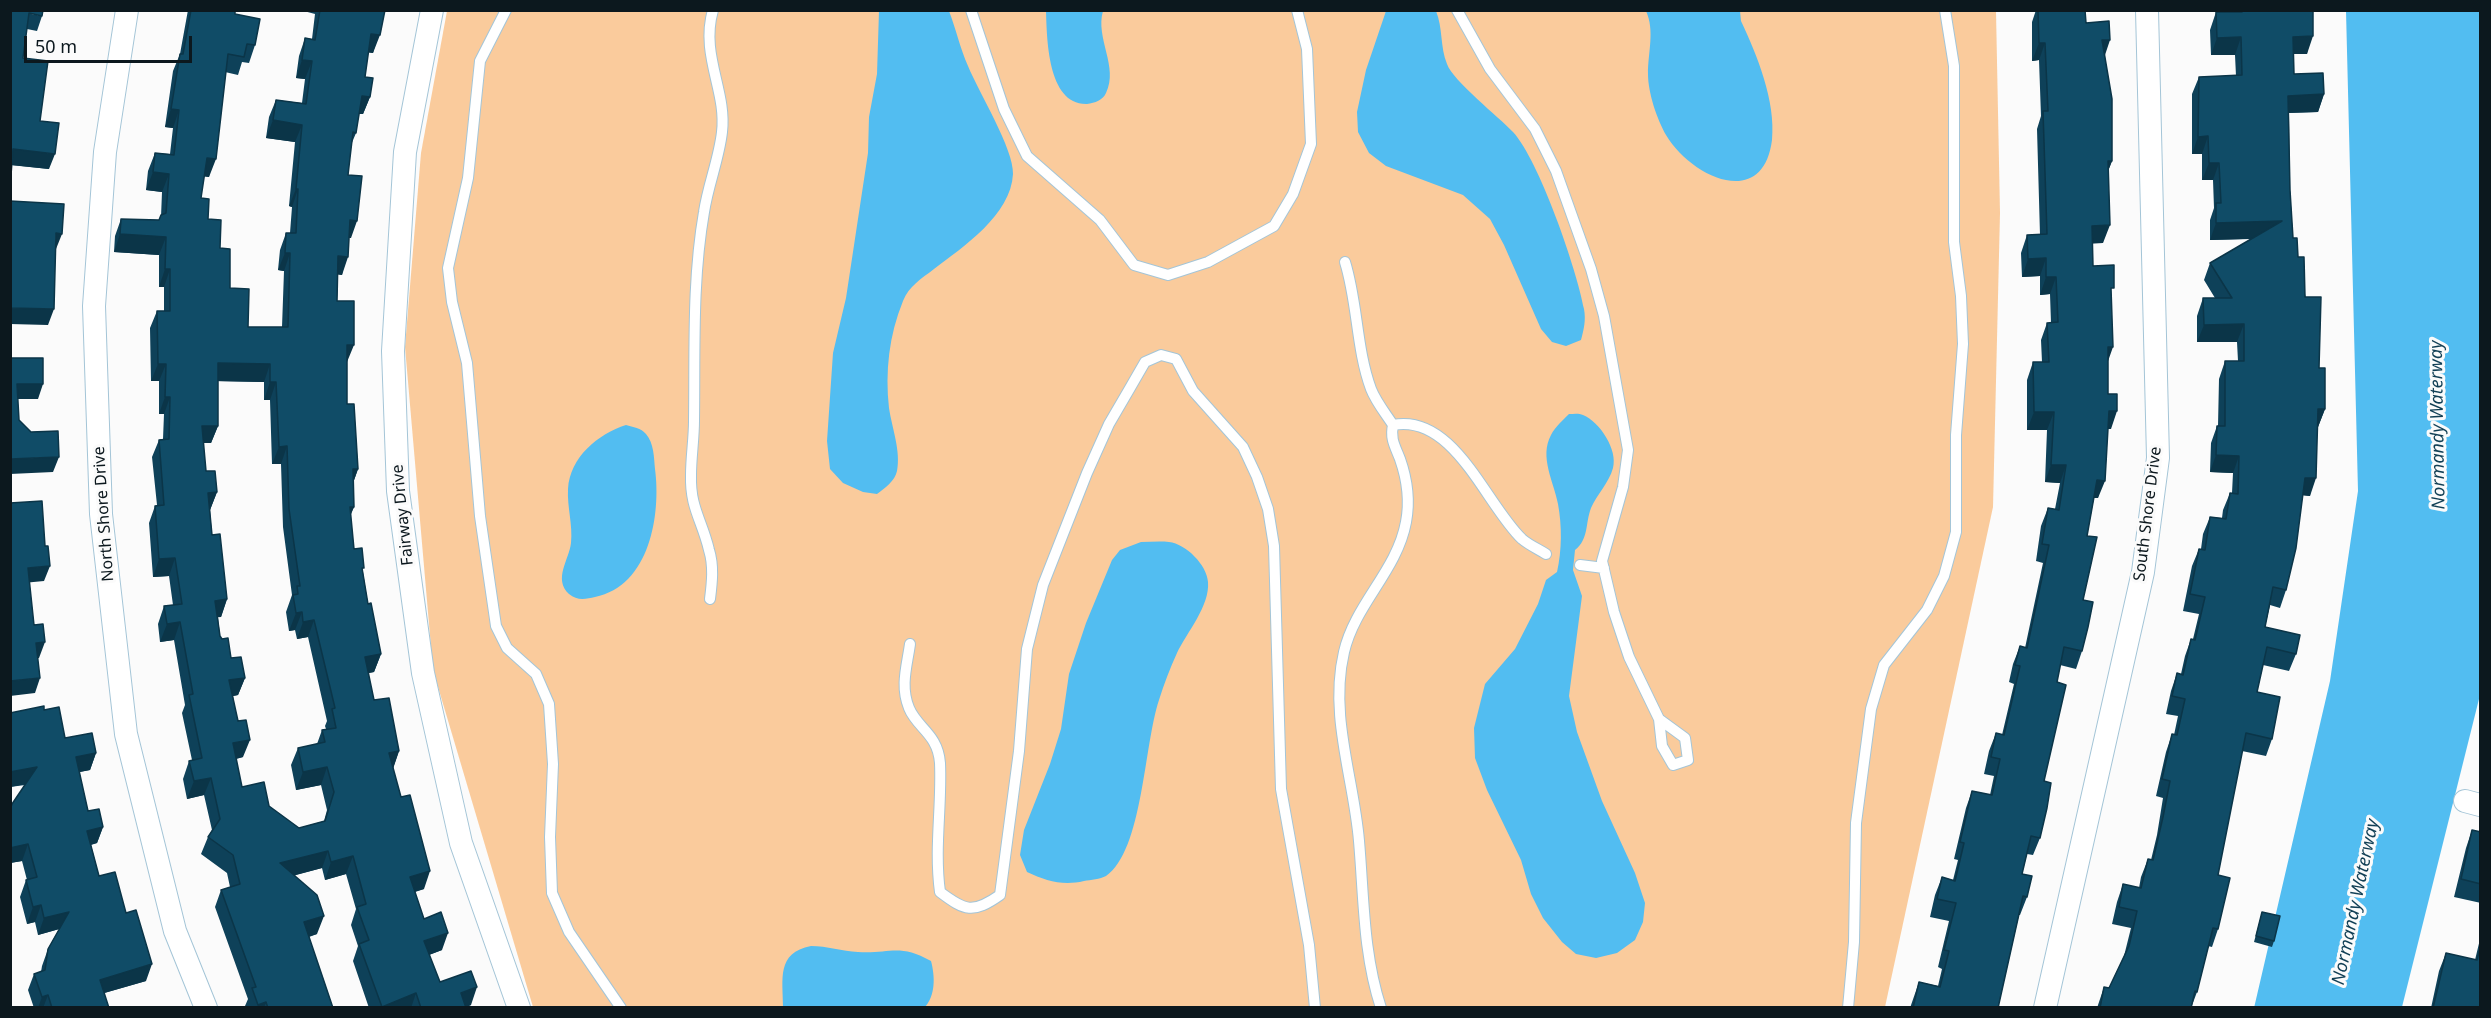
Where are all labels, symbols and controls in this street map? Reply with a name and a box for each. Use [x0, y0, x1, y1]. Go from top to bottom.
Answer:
scale bar [27, 24, 195, 62]
text: 50 m [35, 34, 77, 58]
water label: Normandy Waterway [2426, 340, 2450, 510]
street label: North Shore Drive [90, 446, 118, 582]
street label: South Shore Drive [2130, 446, 2166, 582]
street label: Fairway Drive [388, 464, 418, 566]
water label: Normandy Waterway [2328, 817, 2384, 987]

